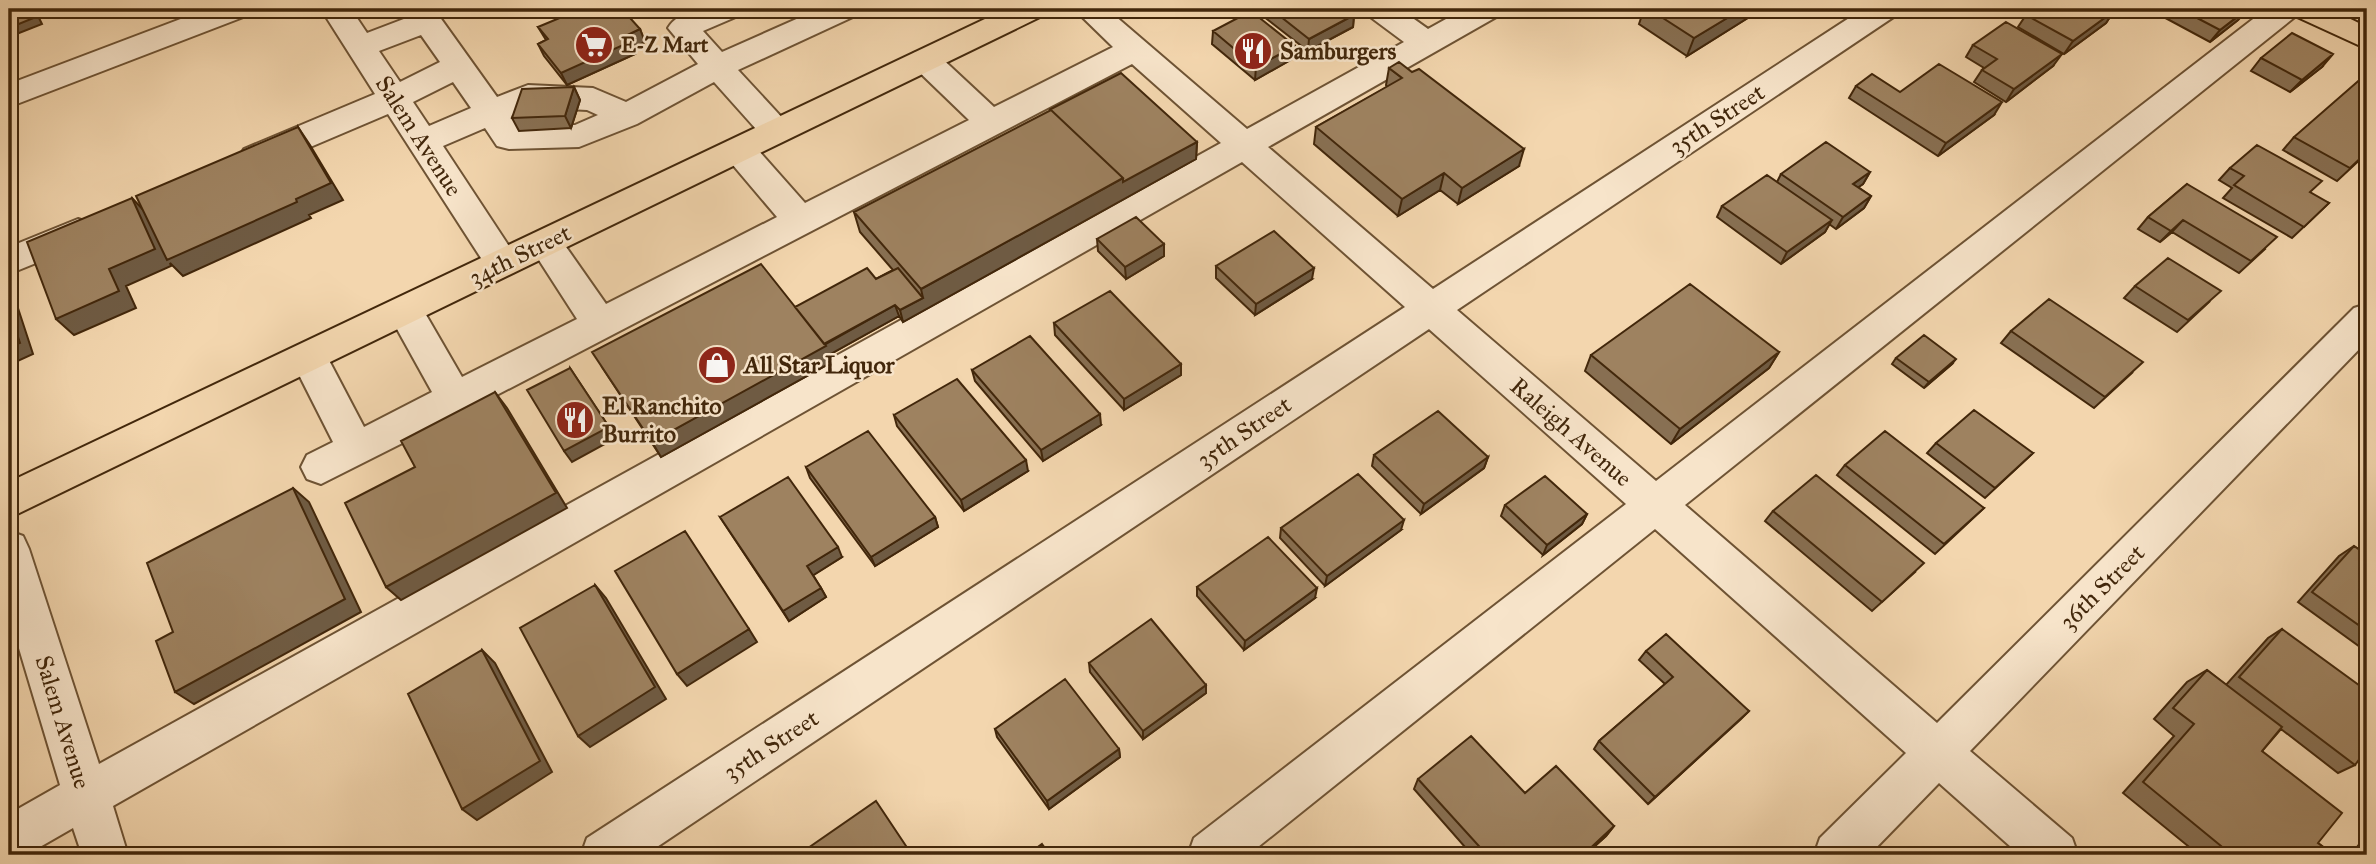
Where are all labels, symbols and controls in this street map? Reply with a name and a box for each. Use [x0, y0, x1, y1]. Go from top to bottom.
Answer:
supermarket icon: E-Z Mart [573, 24, 615, 66]
restaurant icon: Samburgers [1232, 30, 1274, 72]
place label: E-Z Mart [621, 32, 709, 58]
place label: Samburgers [1280, 36, 1397, 66]
street label: Salem Avenue [369, 70, 469, 202]
street label: 35th Street [1664, 77, 1771, 161]
street label: 34th Street [464, 217, 576, 293]
shop icon: All Star Liquor [696, 344, 738, 386]
place label: All Star Liquor [742, 350, 896, 380]
street label: Raleigh Avenue [1504, 371, 1638, 493]
street label: 35th Street [1191, 389, 1297, 474]
place label: El Ranchito Burrito [602, 391, 722, 449]
restaurant icon: El Ranchito Burrito [554, 399, 596, 441]
street label: 36th Street [2053, 538, 2151, 636]
street label: Salem Avenue [29, 652, 97, 792]
street label: 35th Street [718, 703, 825, 787]

